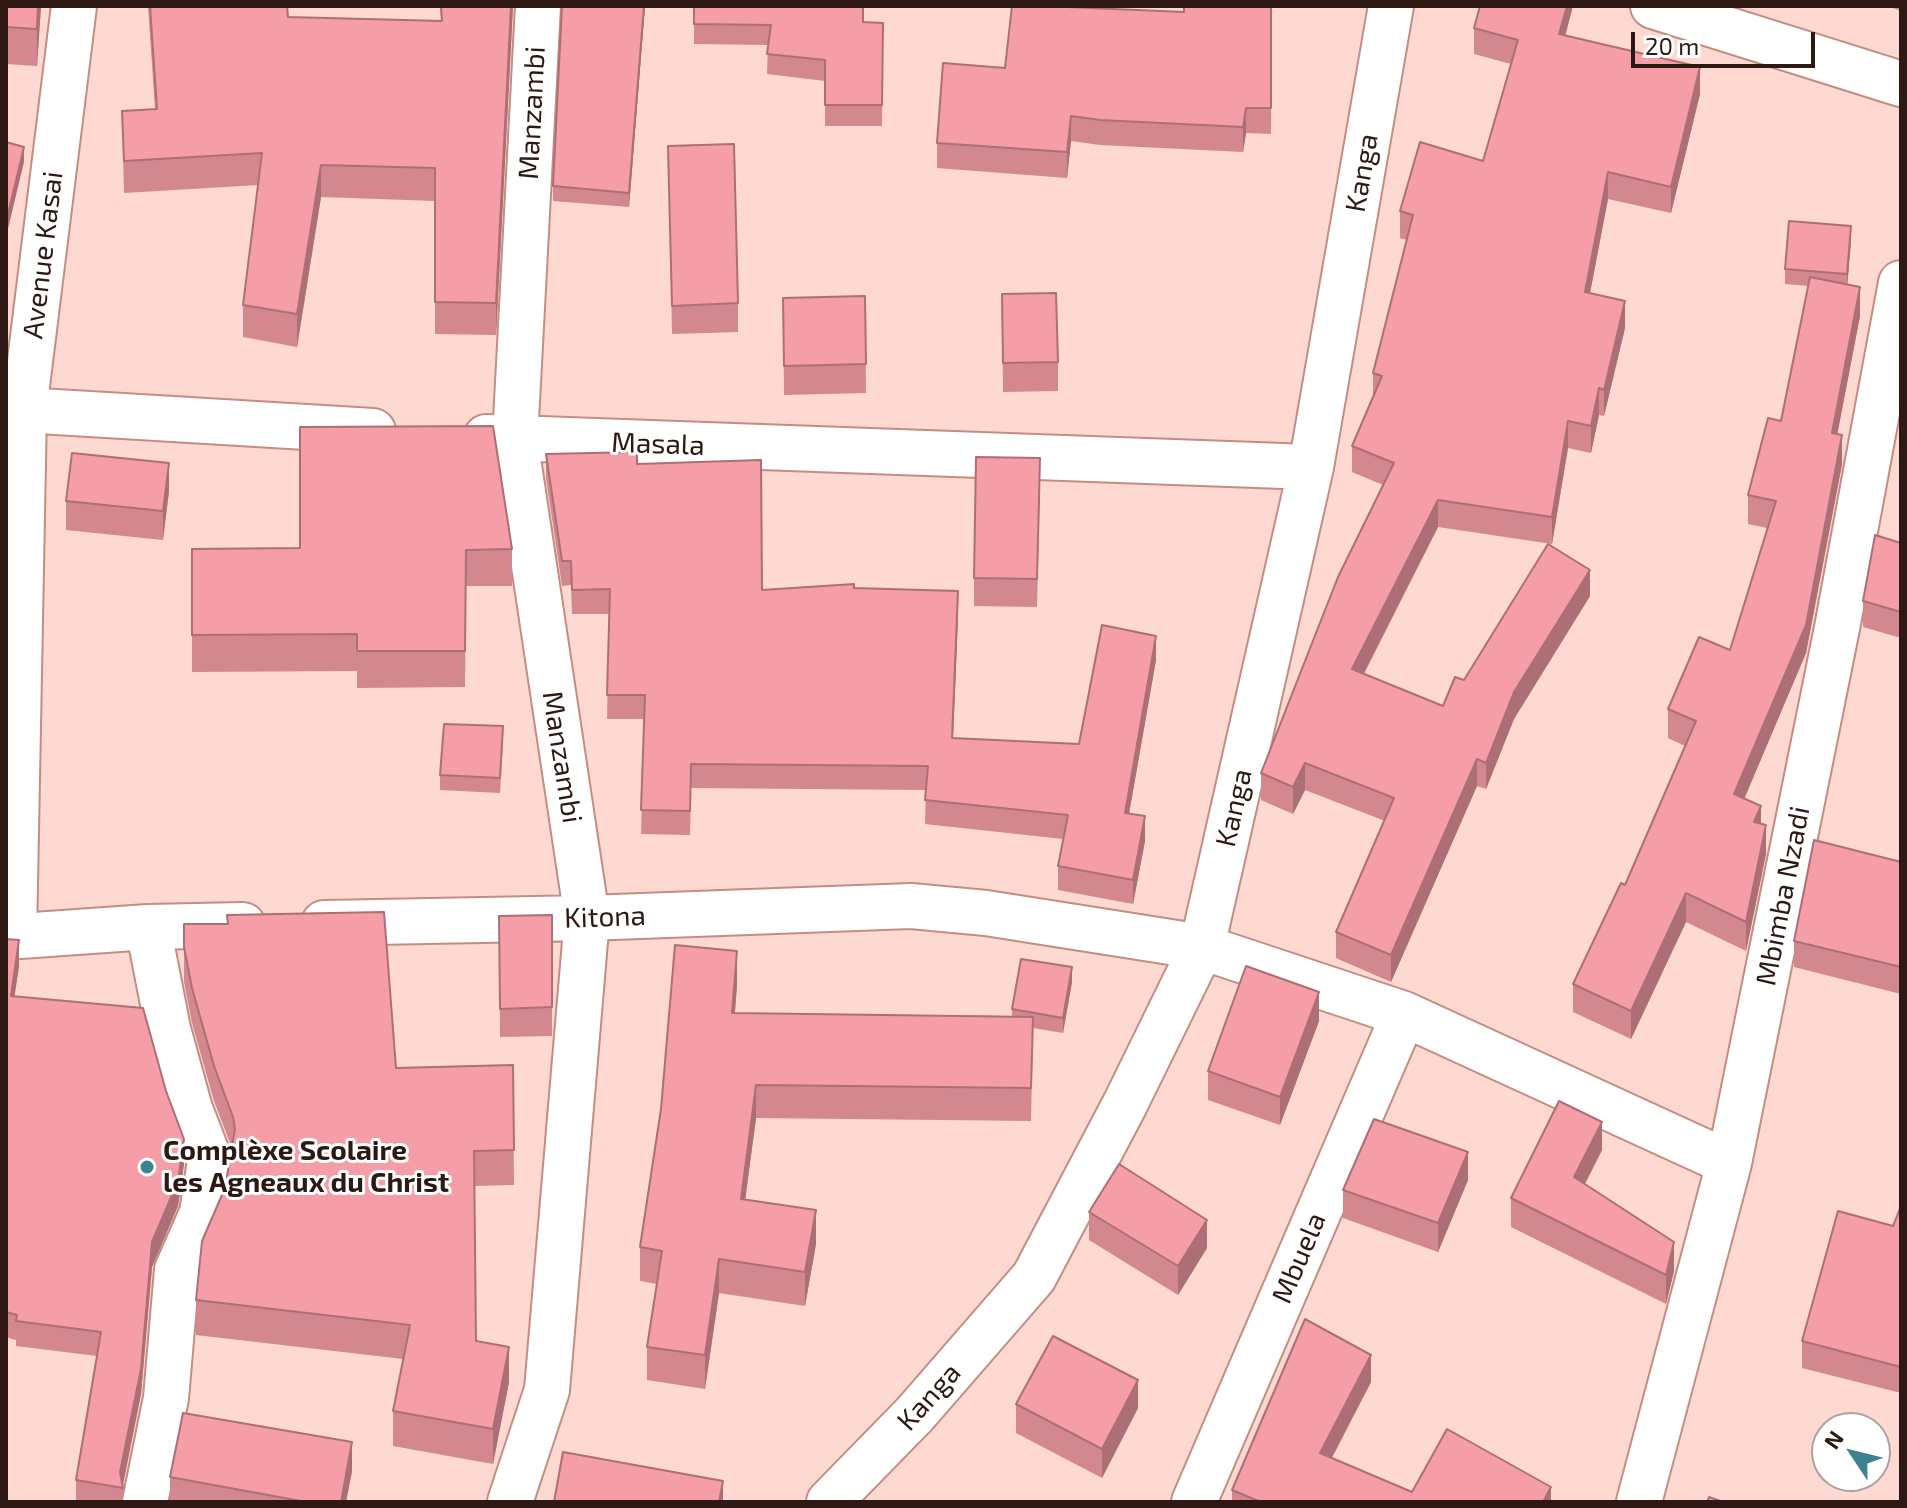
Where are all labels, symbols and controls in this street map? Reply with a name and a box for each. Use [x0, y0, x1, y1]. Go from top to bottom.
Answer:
scale bar [1635, 16, 1819, 66]
text: 20 m [1645, 31, 1699, 60]
street label: Manzambi [512, 46, 552, 180]
street label: Kanga [1339, 131, 1385, 215]
street label: Avenue Kasai [16, 169, 70, 341]
street label: Masala [611, 426, 705, 462]
street label: Manzambi [535, 689, 589, 825]
street label: Kanga [1209, 766, 1259, 850]
street label: Mbimba Nzadi [1749, 803, 1817, 989]
street label: Kitona [564, 899, 646, 935]
place label: Complèxe Scolaire les Agneaux du Christ [163, 1134, 449, 1200]
marker: Complèxe Scolaire les Agneaux du Christ [138, 1158, 156, 1176]
street label: Mbuela [1265, 1208, 1333, 1308]
street label: Kanga [890, 1356, 968, 1438]
north arrow [1811, 1412, 1891, 1492]
text: N [1818, 1425, 1848, 1453]

